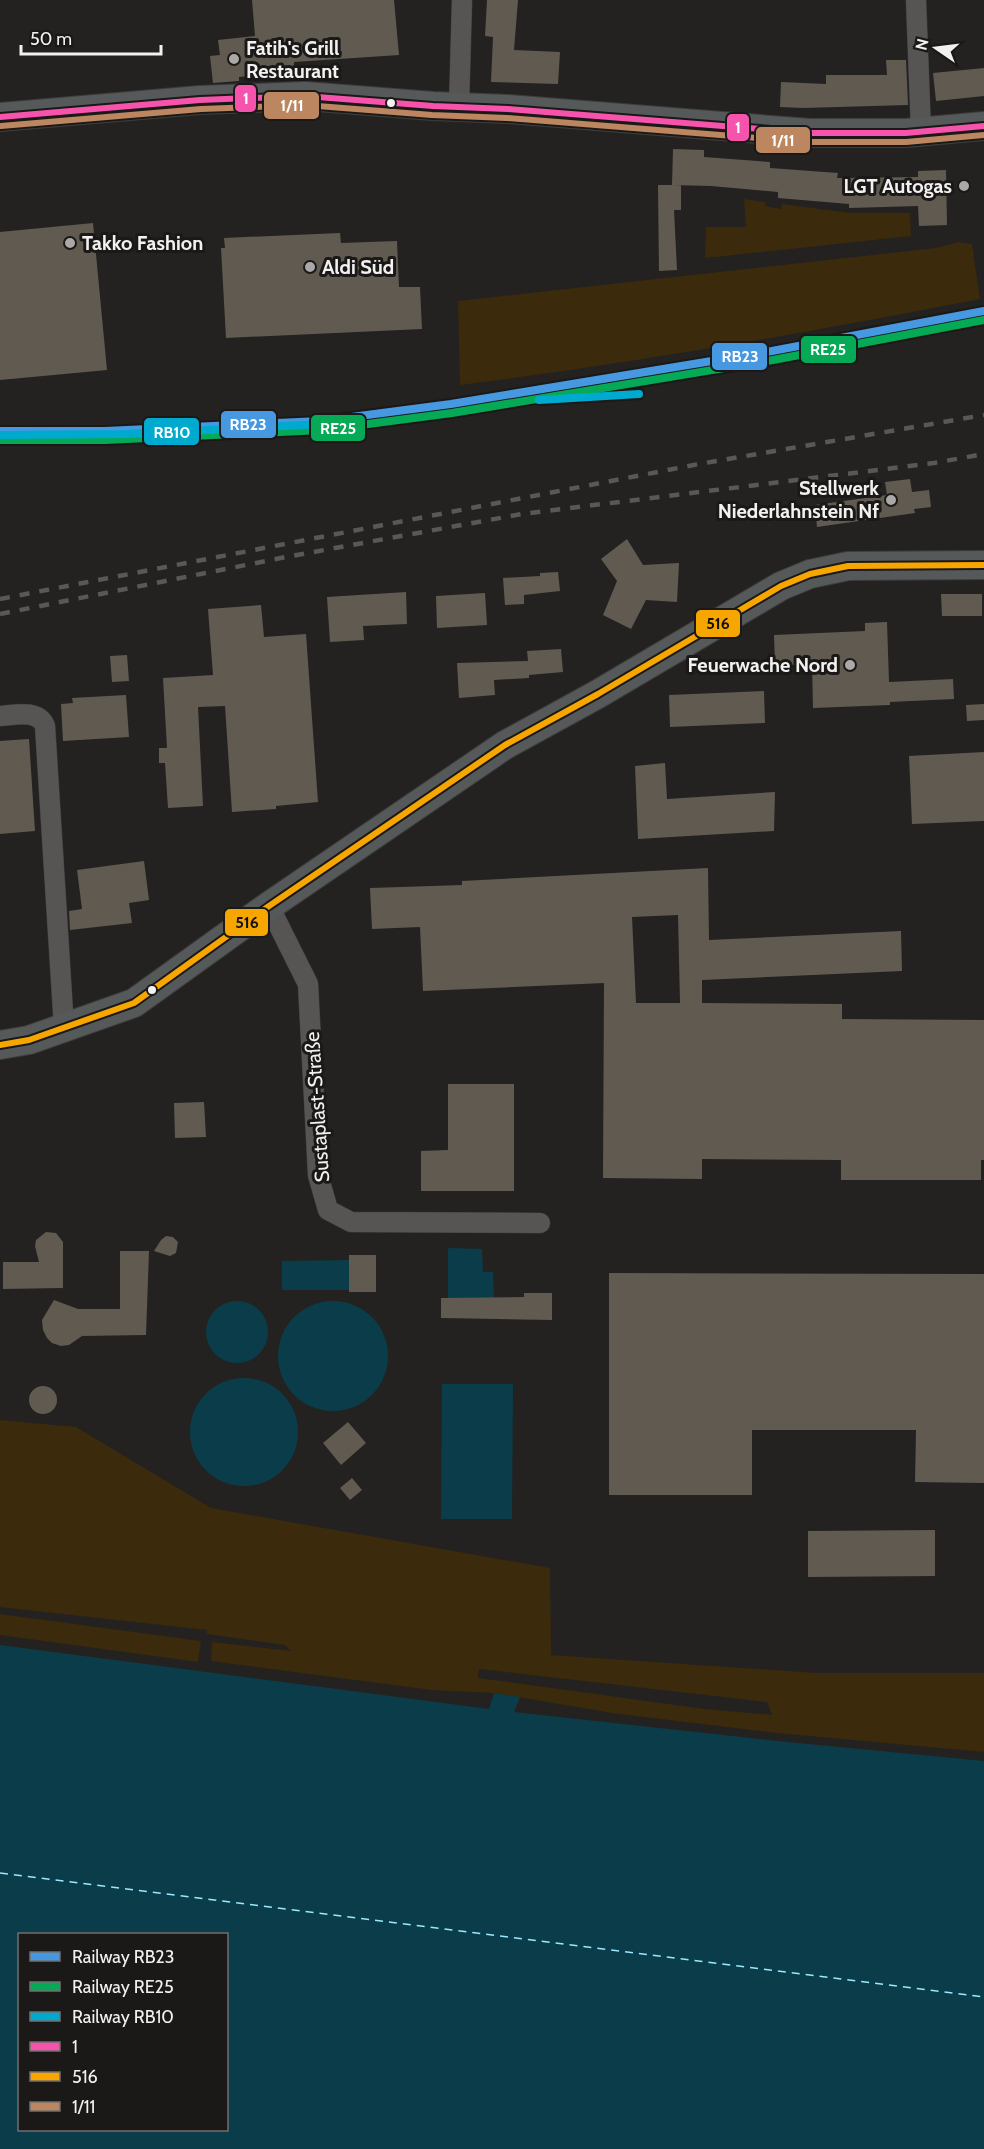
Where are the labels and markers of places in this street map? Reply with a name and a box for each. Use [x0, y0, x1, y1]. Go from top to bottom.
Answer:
place label: Fatih's Grill Restaurant [246, 36, 339, 83]
marker: Fatih's Grill Restaurant [227, 52, 241, 66]
unlabelled marker [385, 97, 397, 109]
place label: LGT Autogas [843, 174, 952, 198]
marker: LGT Autogas [957, 179, 971, 193]
place label: Takko Fashion [82, 231, 203, 255]
marker: Takko Fashion [63, 236, 77, 250]
place label: Aldi Süd [322, 255, 394, 279]
marker: Aldi Süd [303, 260, 317, 274]
place label: Stellwerk Niederlahnstein Nf [718, 476, 879, 523]
marker: Stellwerk Niederlahnstein Nf [884, 493, 898, 507]
place label: Feuerwache Nord [688, 653, 838, 677]
marker: Feuerwache Nord [843, 658, 857, 672]
unlabelled marker [146, 984, 158, 996]

